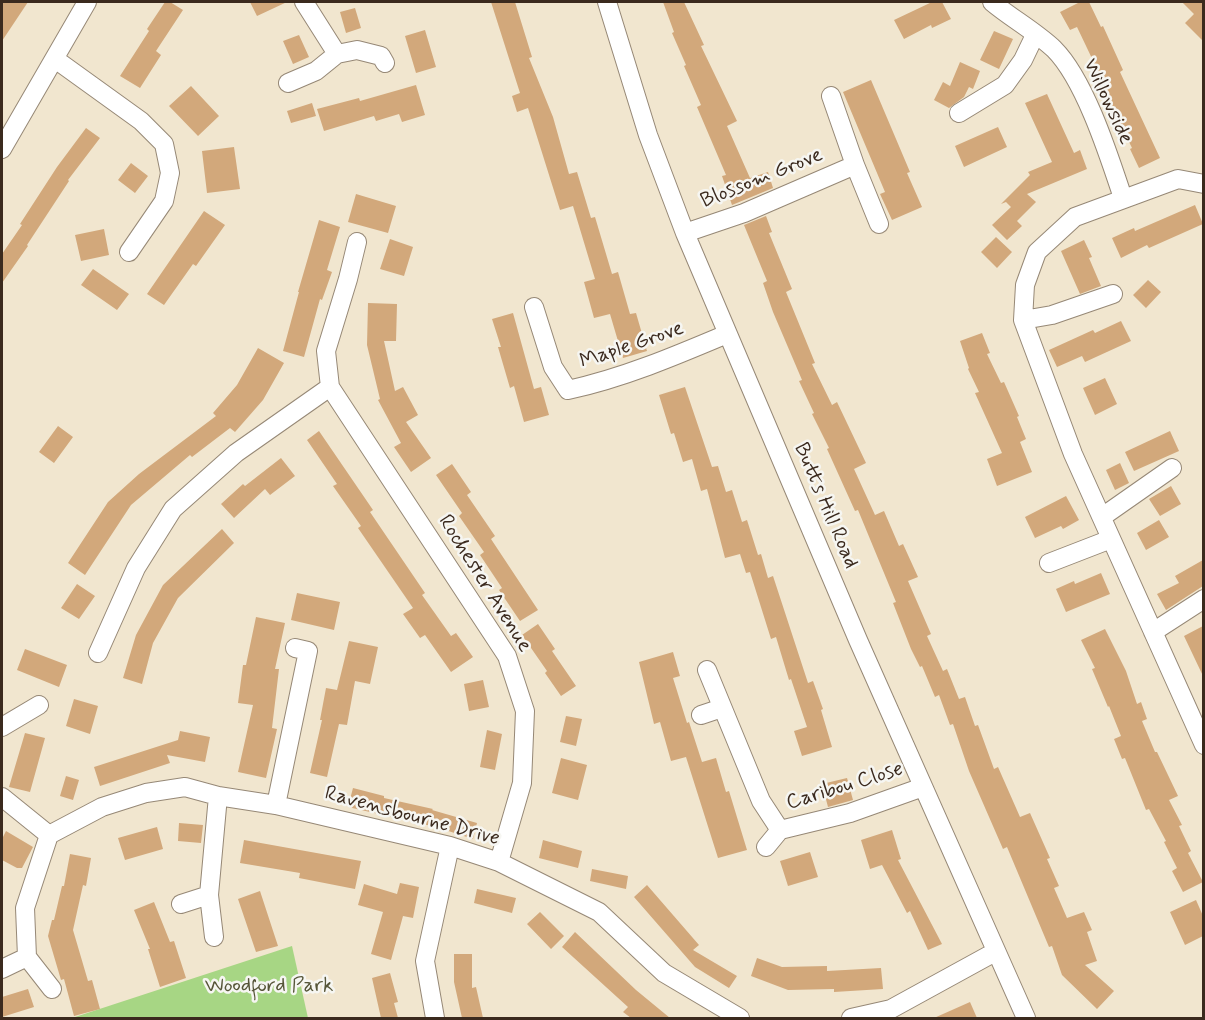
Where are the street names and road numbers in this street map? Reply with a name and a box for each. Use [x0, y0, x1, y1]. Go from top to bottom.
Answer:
street label: Willowside [1076, 55, 1138, 149]
street label: Blossom Grove [697, 143, 827, 215]
street label: Maple Grove [577, 316, 687, 376]
street label: Butts Hill Road [787, 439, 863, 573]
street label: Rochester Avenue [432, 511, 536, 657]
street label: Caribou Close [784, 757, 906, 817]
street label: Ravensbourne Drive [322, 782, 502, 852]

